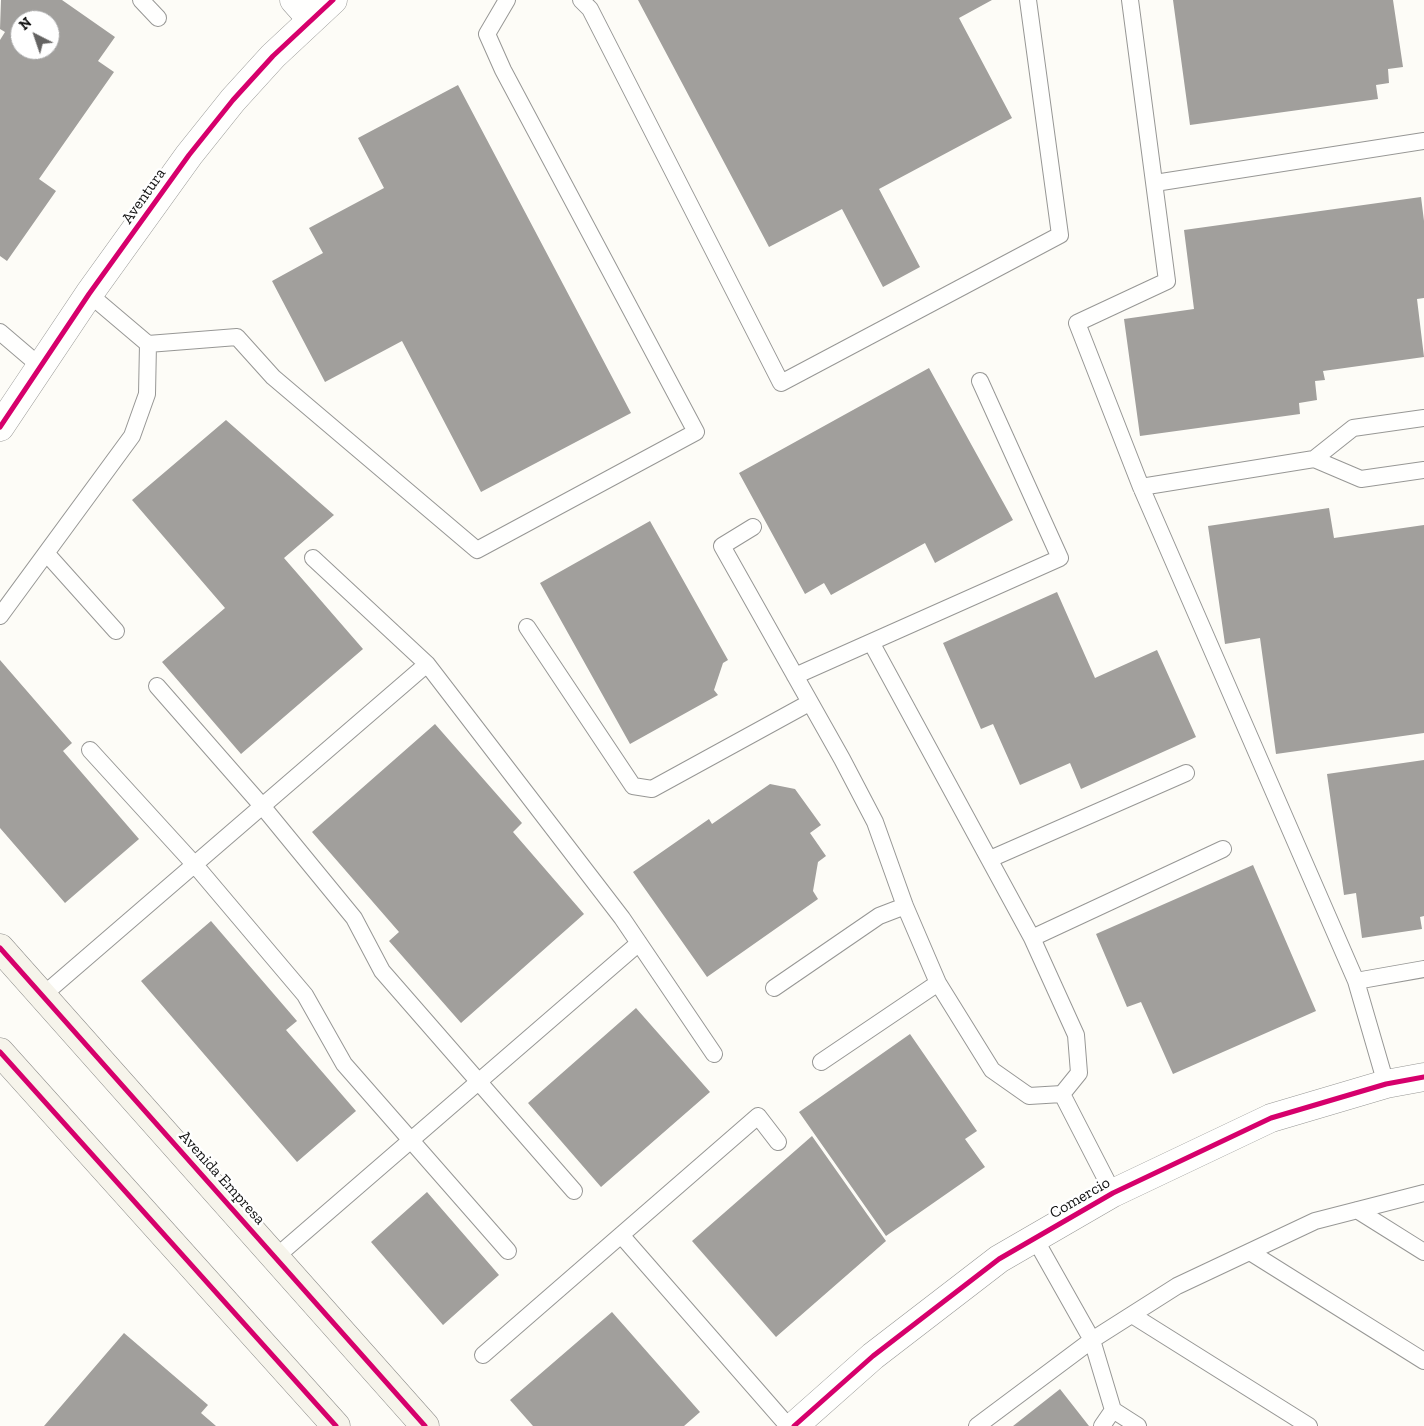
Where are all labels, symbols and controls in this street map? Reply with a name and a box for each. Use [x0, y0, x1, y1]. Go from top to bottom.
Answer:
north arrow [10, 10, 60, 60]
text: N [16, 14, 35, 34]
street label: Aventura [118, 164, 170, 228]
street label: Avenida Empresa [175, 1127, 269, 1229]
street label: Comercio [1046, 1173, 1114, 1223]

